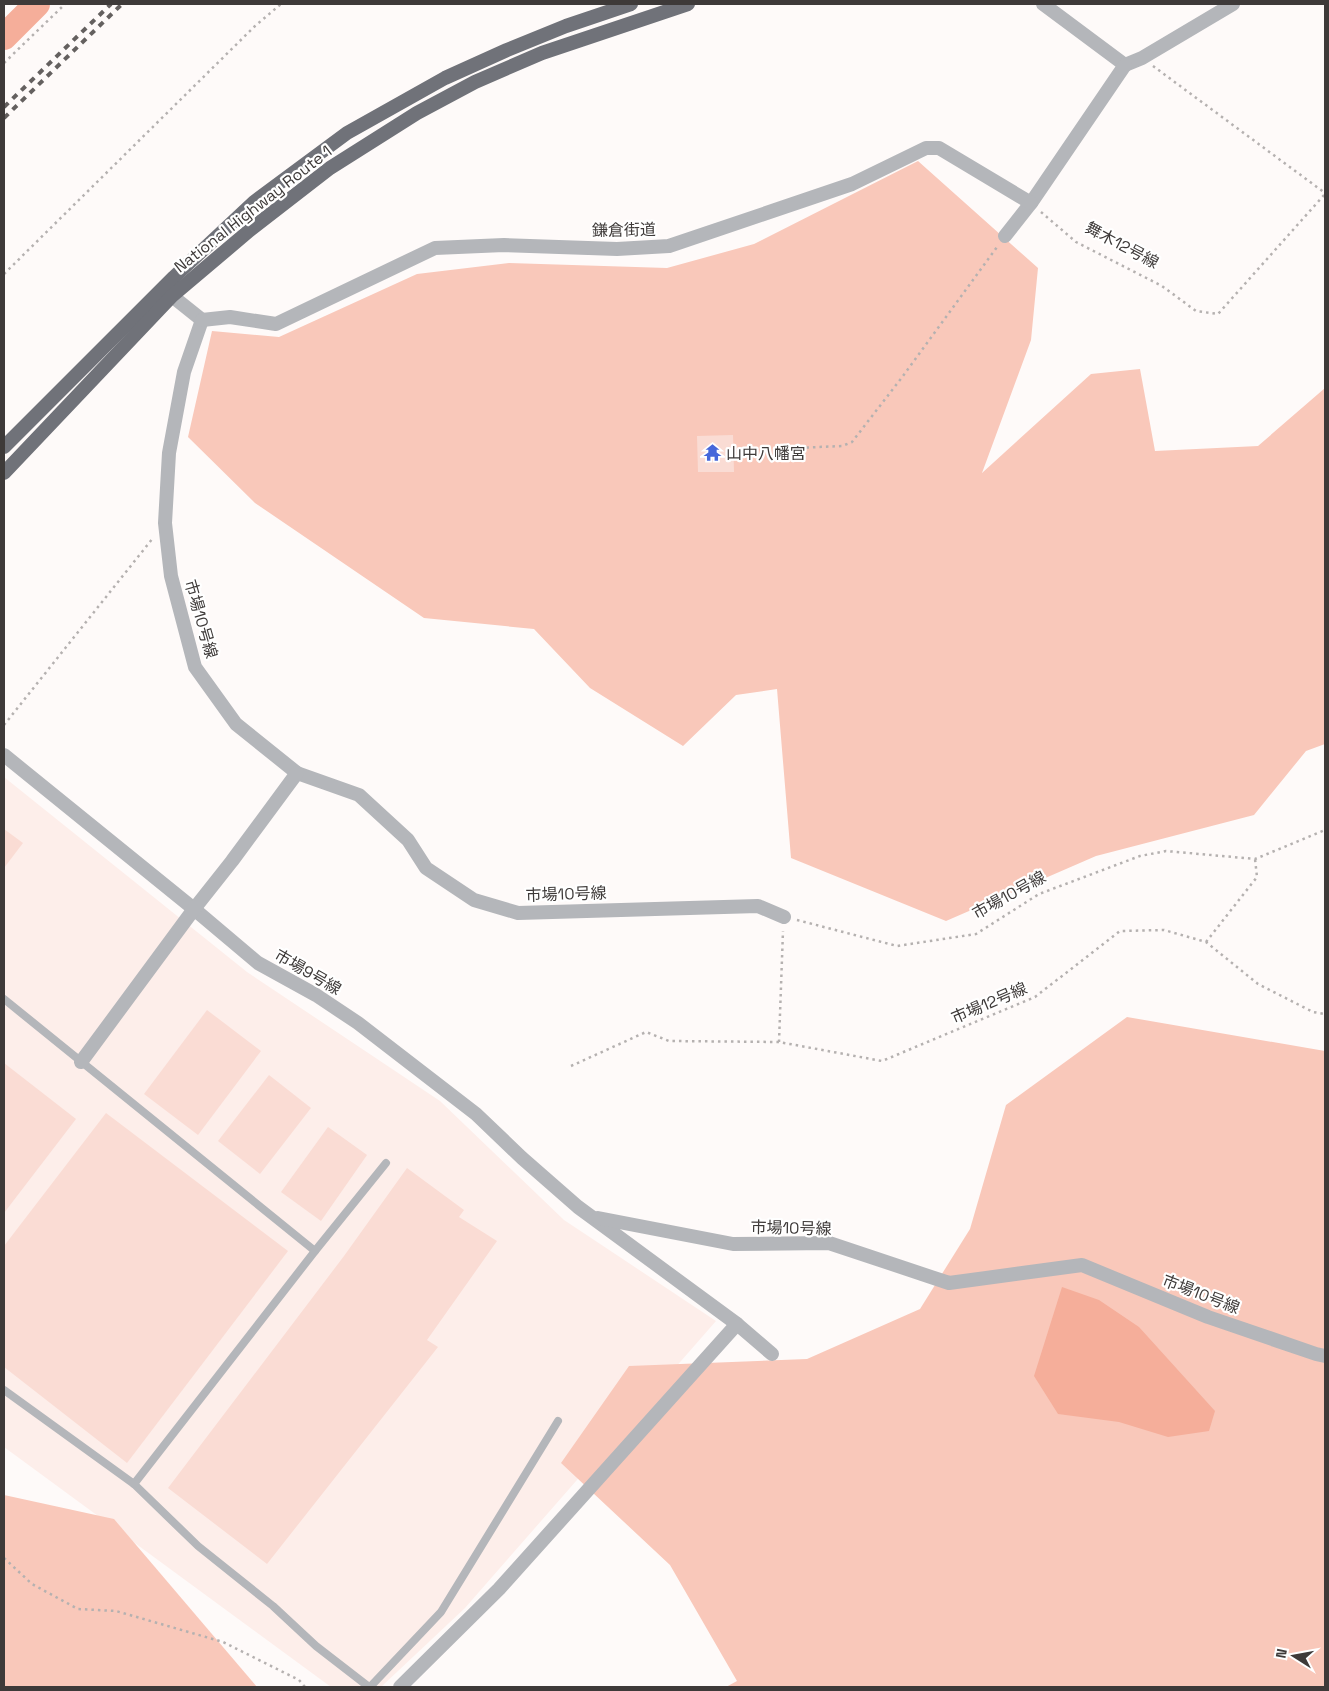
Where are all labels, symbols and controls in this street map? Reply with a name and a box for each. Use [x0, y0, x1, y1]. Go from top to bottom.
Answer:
street label: National Highway Route 1 [170, 141, 336, 277]
street label: 舞木12号線 [1082, 217, 1162, 273]
street label: 鎌倉街道 [592, 219, 656, 241]
temple icon: 山中八幡宮 [702, 443, 722, 463]
place label: 山中八幡宮 [726, 443, 806, 464]
street label: 市場10号線 [180, 577, 222, 661]
street label: 市場10号線 [969, 866, 1049, 924]
street label: 市場10号線 [525, 882, 607, 906]
street label: 市場9号線 [271, 944, 345, 1000]
street label: 市場12号線 [948, 978, 1030, 1028]
street label: 市場10号線 [750, 1217, 832, 1239]
street label: 市場10号線 [1159, 1270, 1243, 1318]
north arrow [1269, 1631, 1319, 1681]
text: N [1272, 1647, 1291, 1660]

